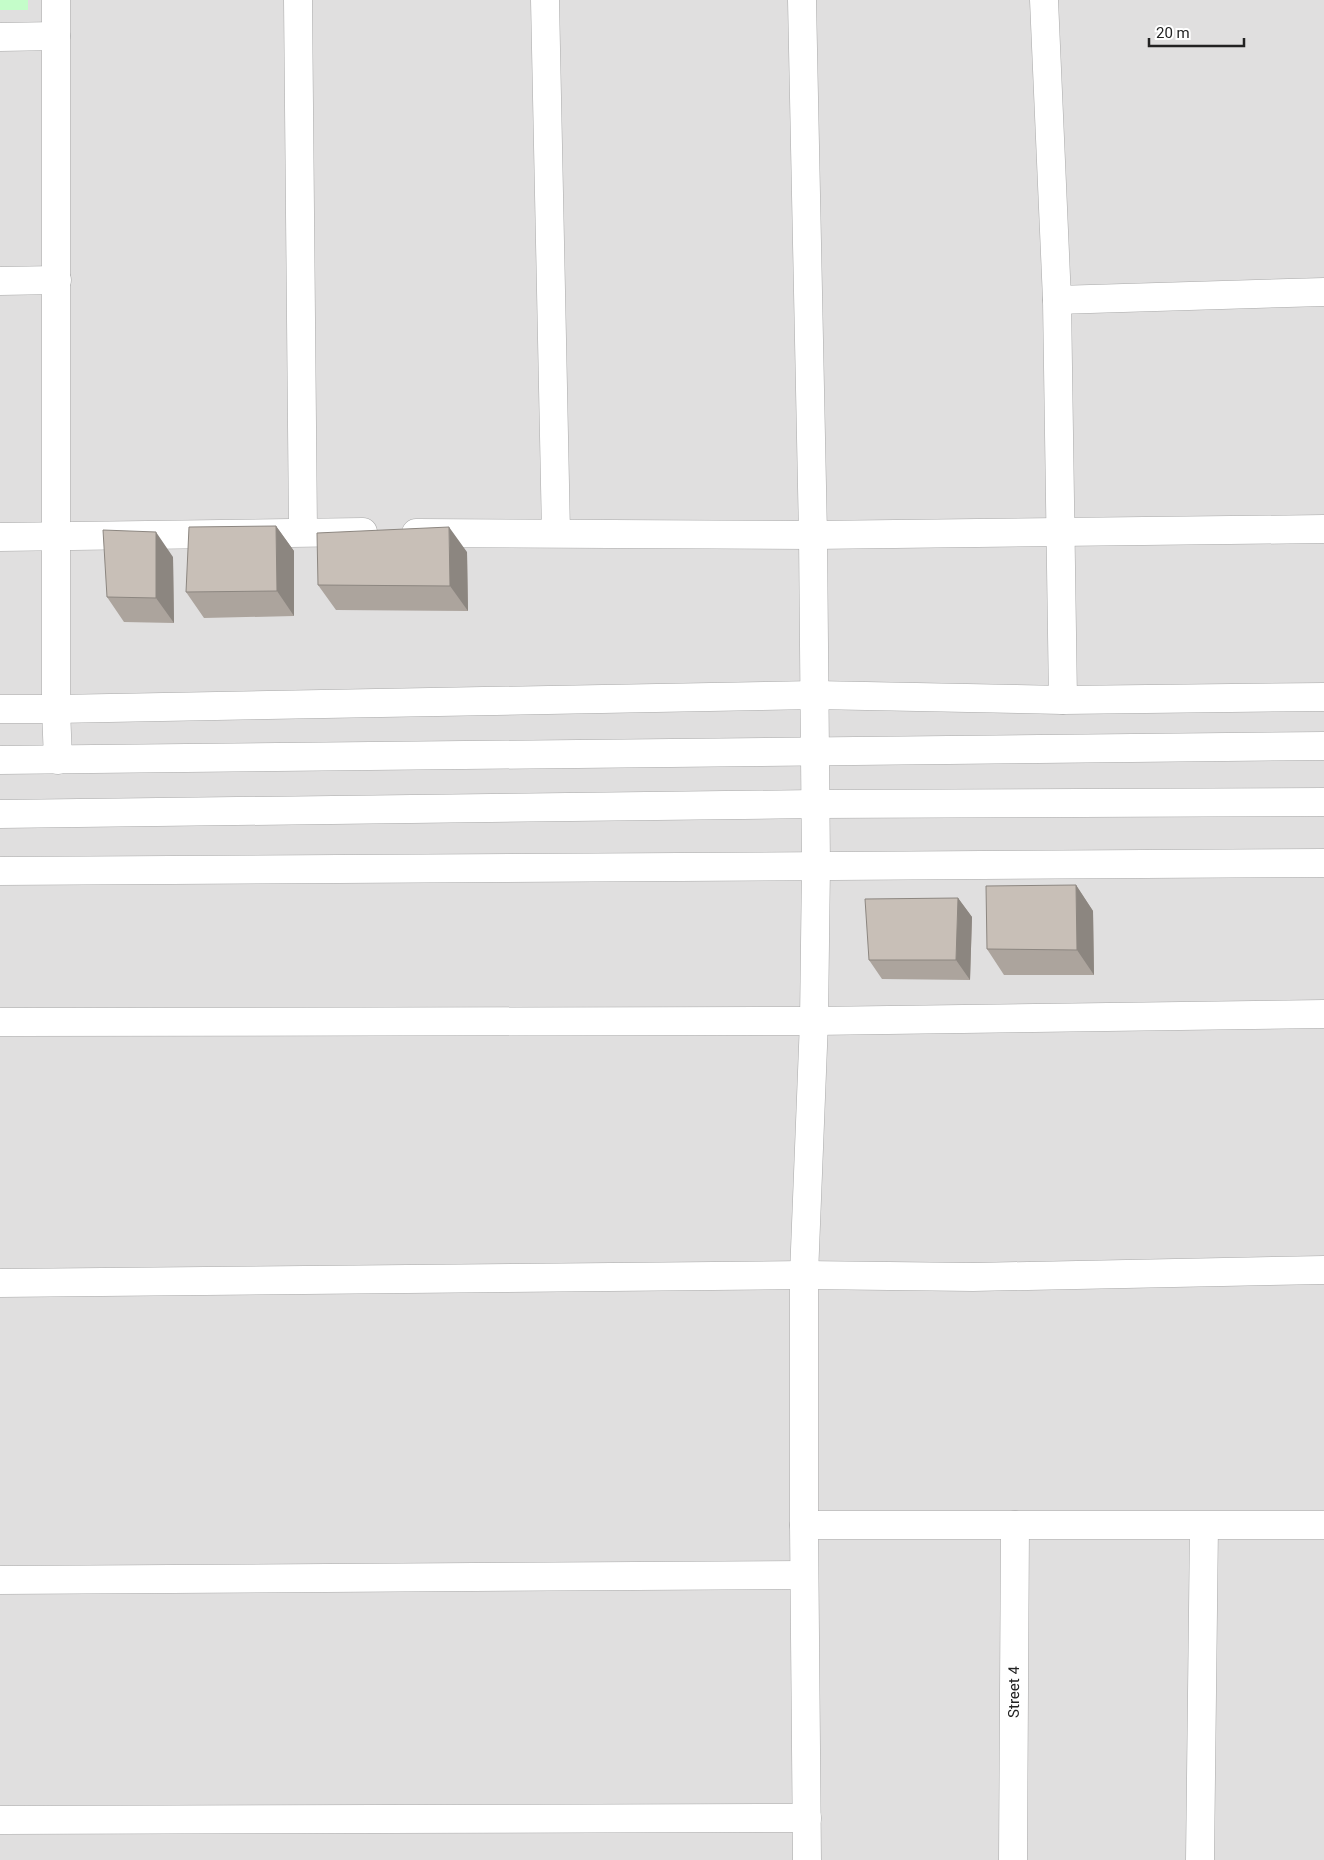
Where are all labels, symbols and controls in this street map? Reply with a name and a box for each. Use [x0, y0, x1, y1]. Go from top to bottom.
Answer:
scale bar [1149, 15, 1244, 47]
text: 20 m [1156, 24, 1190, 42]
street label: Street 4 [1005, 1665, 1023, 1718]

